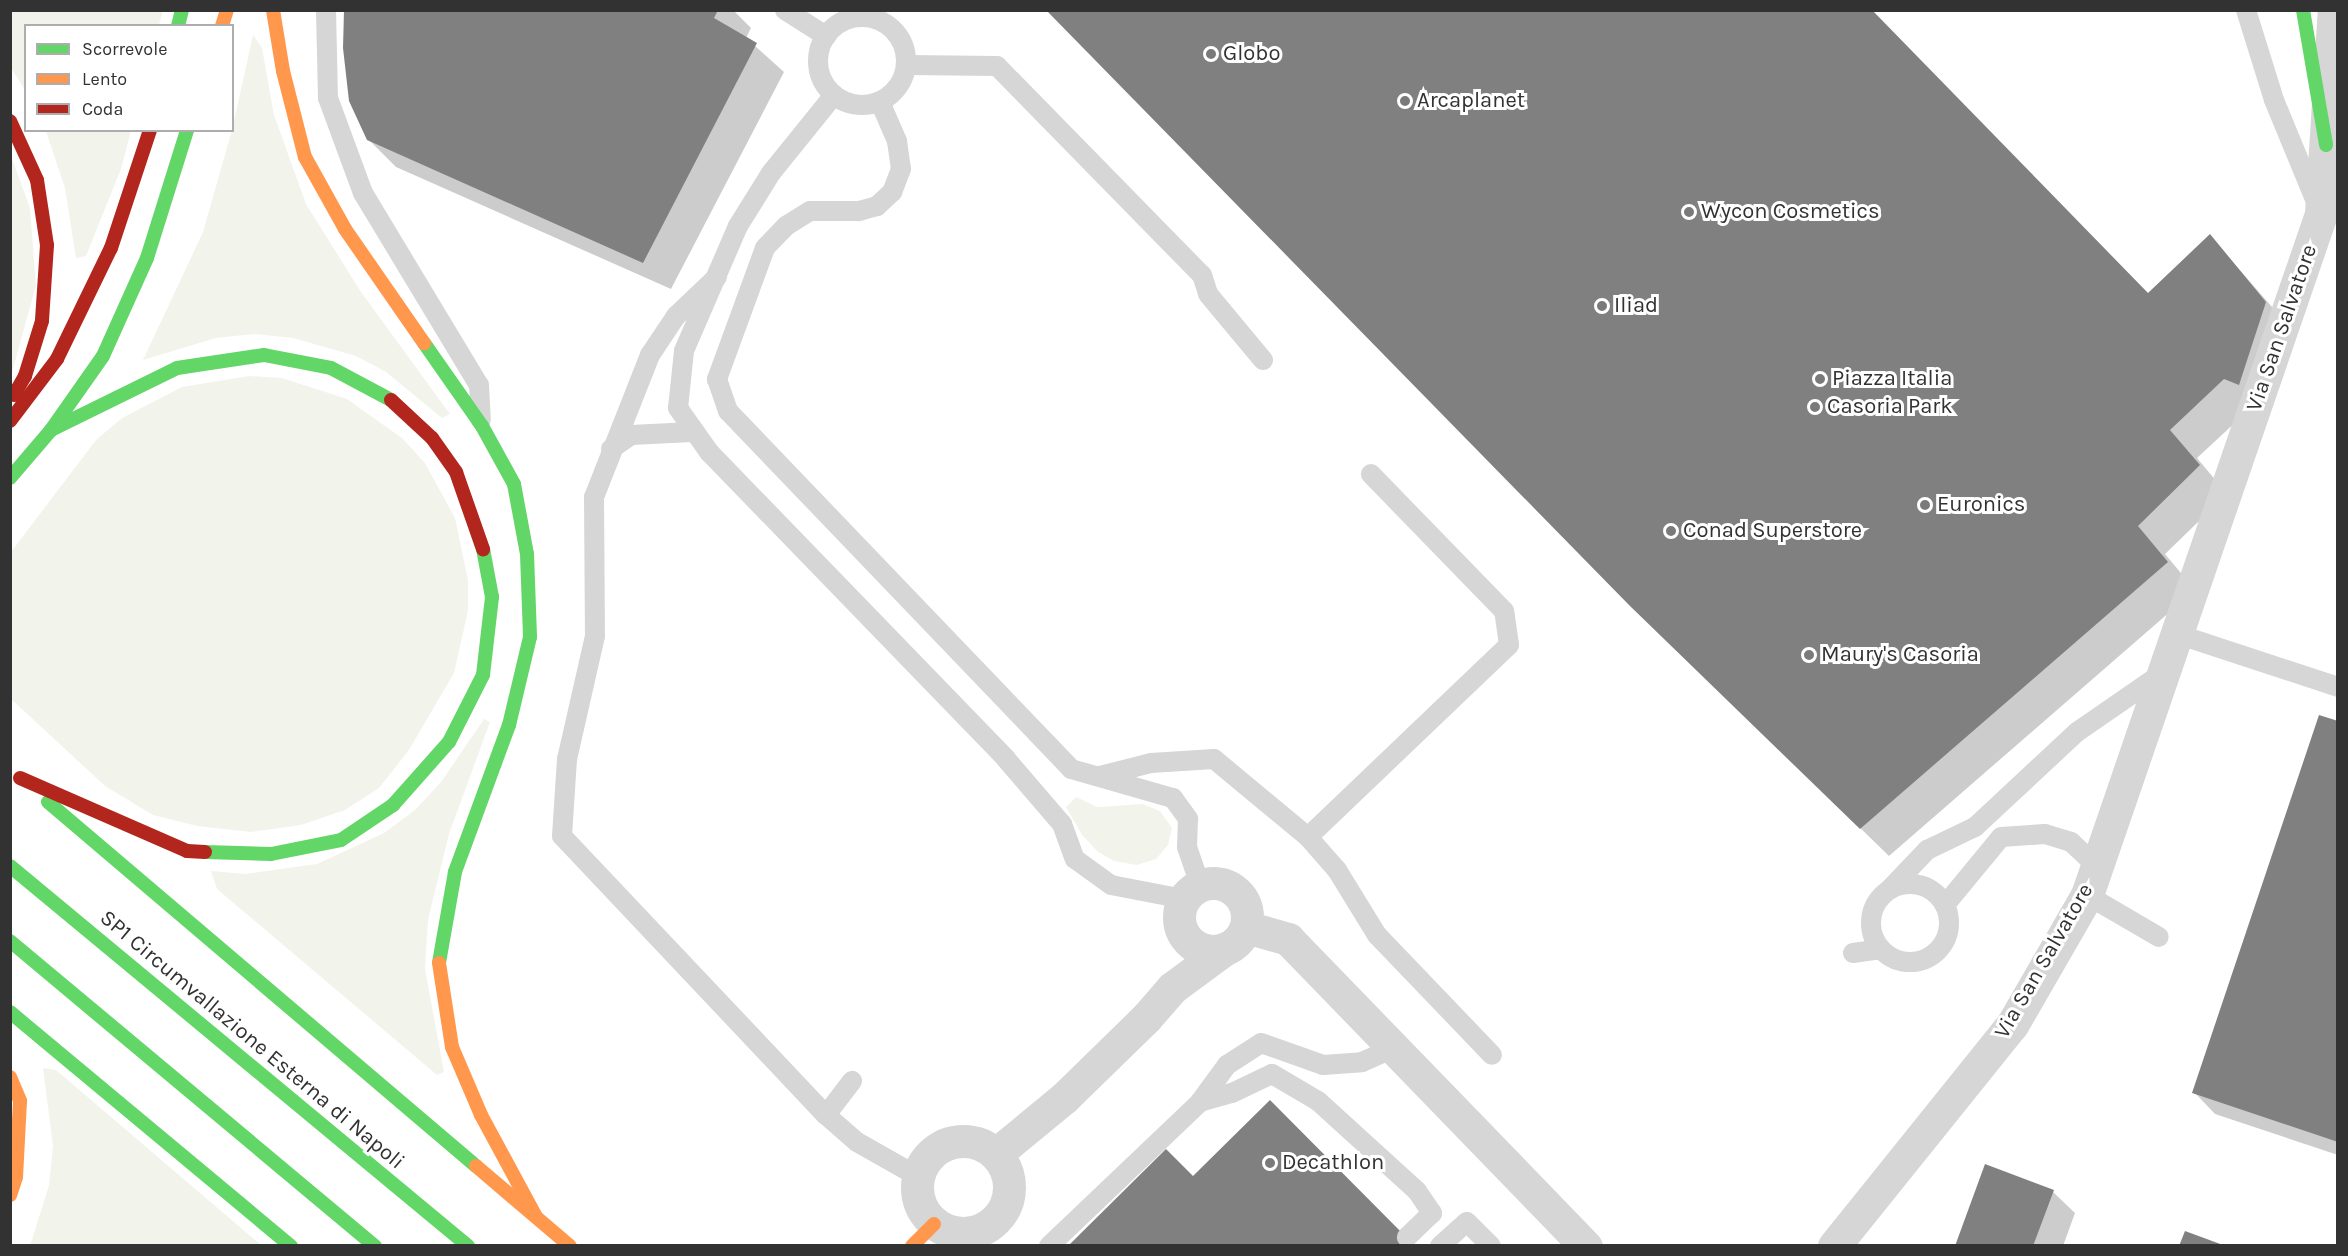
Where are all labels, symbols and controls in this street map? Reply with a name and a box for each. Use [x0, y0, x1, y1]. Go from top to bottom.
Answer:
legend [24, 24, 234, 132]
text: Scorrevole [82, 38, 167, 60]
place label: Globo [1223, 41, 1280, 67]
marker: Globo [1204, 47, 1218, 61]
text: Lento [82, 68, 127, 90]
place label: Arcaplanet [1417, 88, 1525, 114]
marker: Arcaplanet [1398, 94, 1412, 108]
text: Coda [82, 98, 123, 120]
place label: Wycon Cosmetics [1701, 199, 1879, 225]
marker: Wycon Cosmetics [1682, 205, 1696, 219]
street label: Via San Salvatore [2241, 241, 2323, 415]
place label: Iliad [1614, 293, 1658, 319]
marker: Iliad [1595, 299, 1609, 313]
place label: Piazza Italia [1832, 366, 1952, 392]
marker: Piazza Italia [1813, 372, 1827, 386]
place label: Casoria Park [1827, 394, 1953, 420]
marker: Casoria Park [1808, 400, 1822, 414]
place label: Euronics [1937, 492, 2025, 518]
marker: Euronics [1918, 498, 1932, 512]
place label: Conad Superstore [1683, 518, 1862, 544]
marker: Conad Superstore [1664, 524, 1678, 538]
place label: Maury's Casoria [1821, 642, 1979, 668]
marker: Maury's Casoria [1802, 648, 1816, 662]
street label: Via San Salvatore [1989, 879, 2099, 1043]
street label: SP1 Circumvallazione Esterna di Napoli [94, 905, 410, 1175]
place label: Decathlon [1282, 1150, 1384, 1176]
marker: Decathlon [1263, 1156, 1277, 1170]

